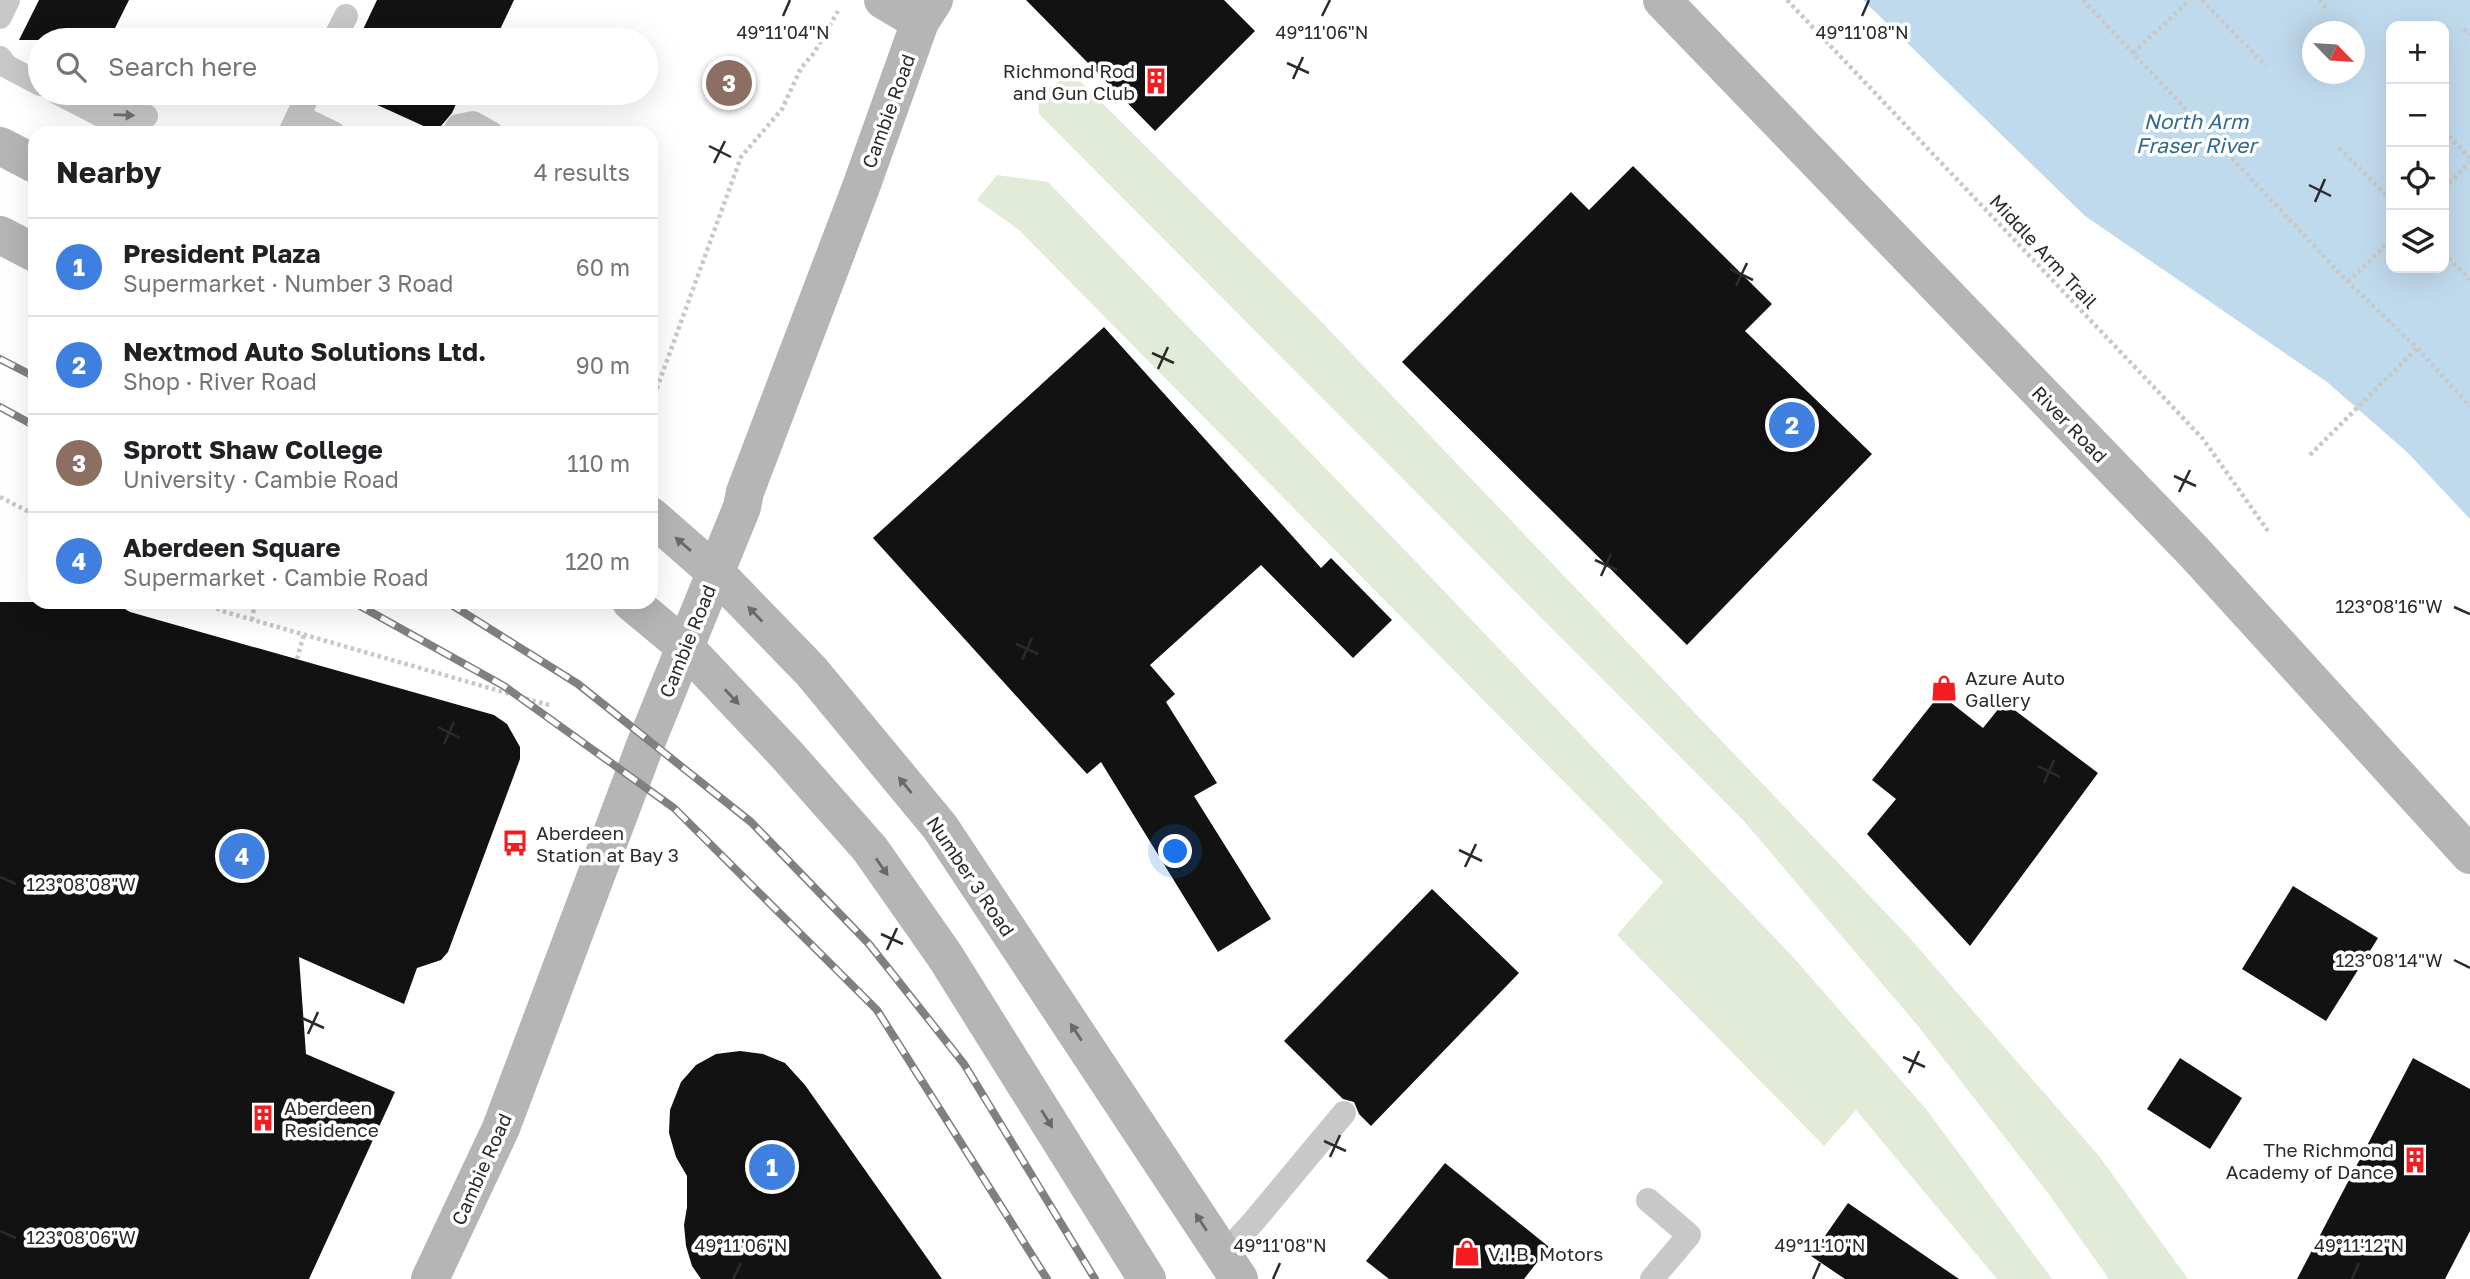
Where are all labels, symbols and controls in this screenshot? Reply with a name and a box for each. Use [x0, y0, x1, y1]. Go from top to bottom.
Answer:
text: 49°11'04"N [736, 21, 830, 43]
text: 49°11'06"N [1275, 21, 1369, 43]
text: 49°11'08"N [1815, 21, 1909, 43]
north arrow [2302, 21, 2365, 84]
map controls [2386, 21, 2449, 273]
button: + [2386, 21, 2449, 84]
search box [28, 28, 658, 105]
icon: search [52, 48, 90, 86]
text: Search here [108, 51, 257, 82]
street label: Cambie Road [857, 51, 919, 171]
pin: 3 [706, 57, 752, 109]
place label: Richmond Rod and Gun Club [1003, 59, 1135, 104]
building icon: Richmond Rod and Gun Club [1141, 66, 1171, 96]
button: − [2386, 84, 2449, 147]
water label: North Arm Fraser River [2136, 108, 2259, 158]
one-way arrow [113, 110, 135, 121]
button: locate [2386, 147, 2449, 210]
text: Nearby [56, 154, 161, 190]
text: 4 results [534, 158, 630, 186]
street label: Middle Arm Trail [1985, 189, 2103, 313]
button: layers [2386, 210, 2449, 273]
text: President Plaza [123, 238, 321, 269]
text: 1 [73, 253, 85, 281]
text: 60 m [576, 253, 630, 281]
text: Supermarket · Number 3 Road [123, 269, 453, 297]
text: Nextmod Auto Solutions Ltd. [123, 336, 486, 367]
text: 2 [72, 351, 86, 379]
text: 90 m [576, 351, 630, 379]
text: Shop · River Road [123, 367, 317, 395]
street label: River Road [2028, 381, 2112, 467]
pin: 2 [1769, 399, 1815, 451]
text: Sprott Shaw College [123, 434, 383, 465]
text: 3 [72, 449, 86, 477]
text: 110 m [567, 449, 630, 477]
text: University · Cambie Road [123, 465, 399, 493]
text: Aberdeen Square [123, 532, 341, 563]
one-way arrow [674, 536, 692, 552]
text: 4 [72, 547, 86, 575]
text: 120 m [565, 547, 630, 575]
text: Supermarket · Cambie Road [123, 563, 429, 591]
street label: Cambie Road [654, 581, 720, 701]
text: 123°08'16"W [2335, 595, 2443, 617]
one-way arrow [747, 605, 764, 622]
place label: Azure Auto Gallery [1965, 666, 2065, 711]
shop icon: Azure Auto Gallery [1929, 673, 1959, 703]
one-way arrow [724, 688, 740, 706]
one-way arrow [898, 776, 913, 793]
street label: Number 3 Road [922, 812, 1020, 940]
place label: Aberdeen Station at Bay 3 [536, 821, 679, 866]
bus stop icon: Aberdeen Station at Bay 3 [500, 828, 530, 858]
pin: 4 [219, 830, 265, 882]
your location [1158, 834, 1192, 868]
one-way arrow [875, 858, 889, 876]
text: 123°08'08"W [26, 873, 136, 895]
text: 123°08'14"W [2335, 949, 2443, 971]
one-way arrow [1069, 1023, 1082, 1042]
place label: Aberdeen Residence [284, 1096, 379, 1141]
building icon: Aberdeen Residence [248, 1103, 278, 1133]
street label: Cambie Road [446, 1110, 516, 1228]
one-way arrow [1040, 1110, 1053, 1129]
place label: The Richmond Academy of Dance [2226, 1138, 2394, 1183]
pin: 1 [749, 1141, 795, 1193]
building icon: The Richmond Academy of Dance [2400, 1145, 2430, 1175]
one-way arrow [1194, 1213, 1208, 1231]
text: 123°08'06"W [26, 1226, 136, 1248]
text: 49°11'06"N [694, 1234, 788, 1256]
text: 49°11'08"N [1233, 1234, 1327, 1256]
text: 49°11'10"N [1775, 1234, 1865, 1256]
text: 49°11'12"N [2314, 1234, 2404, 1256]
shop icon: V.I.B. Motors [1452, 1238, 1482, 1268]
place label: V.I.B. Motors [1488, 1242, 1603, 1265]

